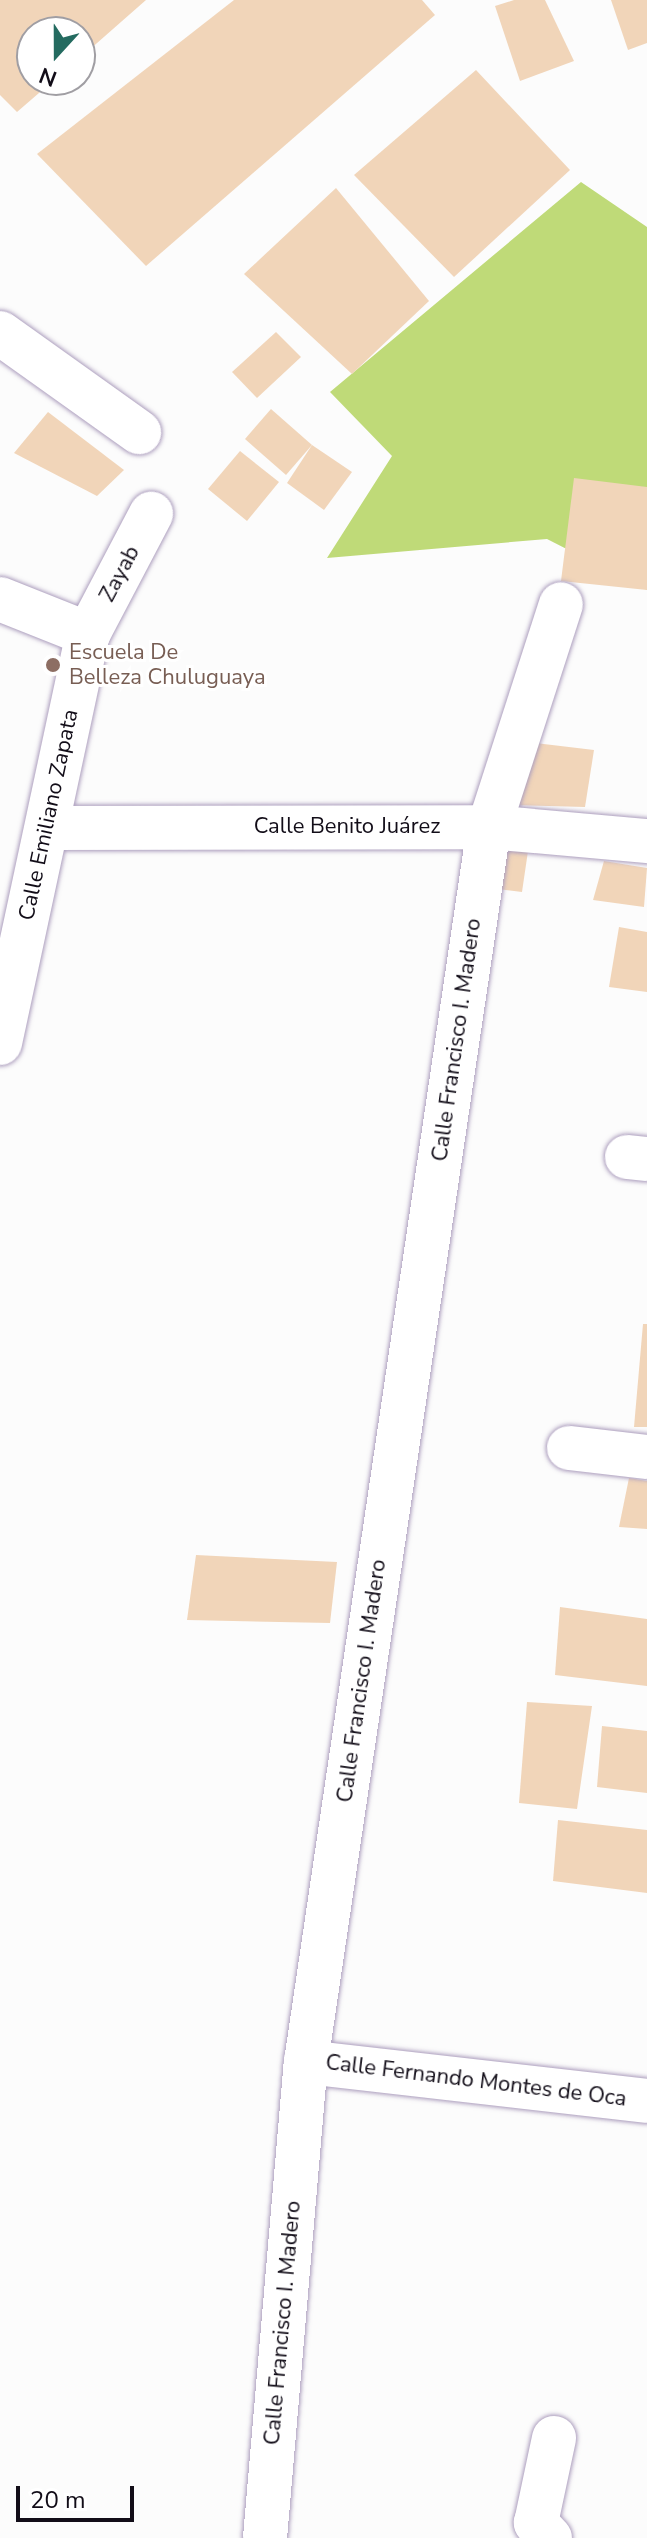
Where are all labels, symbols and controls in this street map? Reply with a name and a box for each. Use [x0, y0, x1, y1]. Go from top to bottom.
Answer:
north arrow [16, 16, 96, 96]
text: N [35, 60, 61, 93]
street label: Zayab [94, 541, 146, 607]
place label: Escuela De Belleza Chuluguaya [69, 639, 266, 690]
marker: Escuela De Belleza Chuluguaya [44, 656, 62, 674]
street label: Calle Emiliano Zapata [14, 707, 84, 923]
street label: Calle Benito Juárez [254, 814, 440, 840]
street label: Calle Francisco I. Madero [427, 917, 487, 1163]
street label: Calle Francisco I. Madero [332, 1558, 392, 1804]
street label: Calle Fernando Montes de Oca [324, 2049, 628, 2113]
street label: Calle Francisco I. Madero [259, 2200, 307, 2446]
scale bar [20, 2470, 138, 2520]
text: 20 m [30, 2484, 86, 2516]

